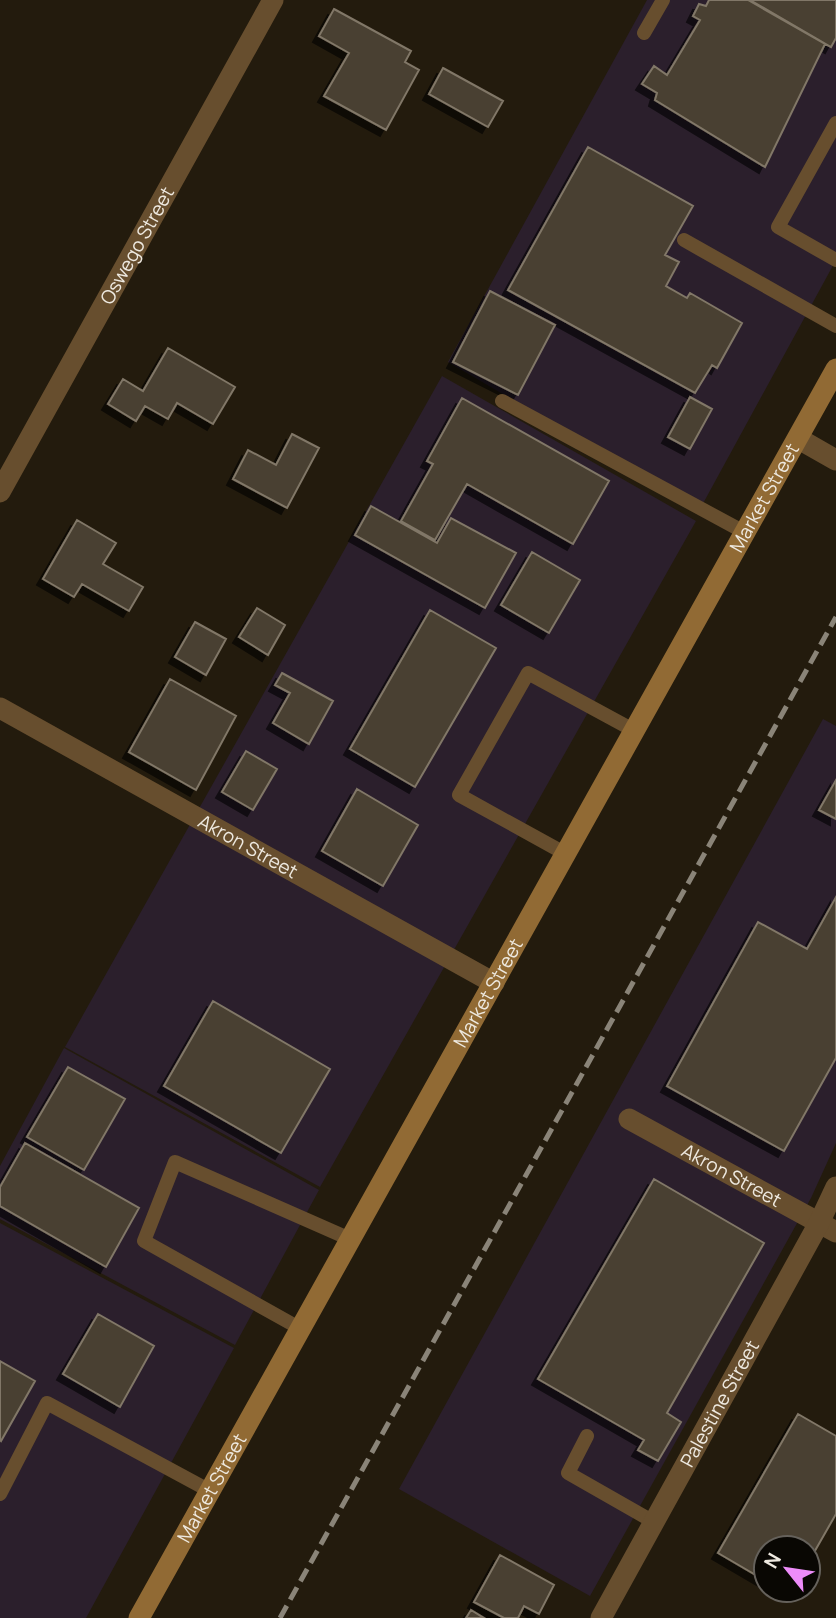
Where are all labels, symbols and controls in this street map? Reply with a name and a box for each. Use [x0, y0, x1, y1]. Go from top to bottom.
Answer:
street label: Oswego Street [94, 182, 180, 309]
street label: Market Street [723, 438, 805, 557]
street label: Akron Street [194, 808, 303, 884]
street label: Market Street [447, 934, 529, 1052]
street label: Akron Street [677, 1137, 786, 1213]
street label: Palestine Street [674, 1335, 765, 1472]
street label: Market Street [171, 1429, 252, 1547]
north arrow [752, 1534, 822, 1604]
text: N [758, 1548, 787, 1573]

